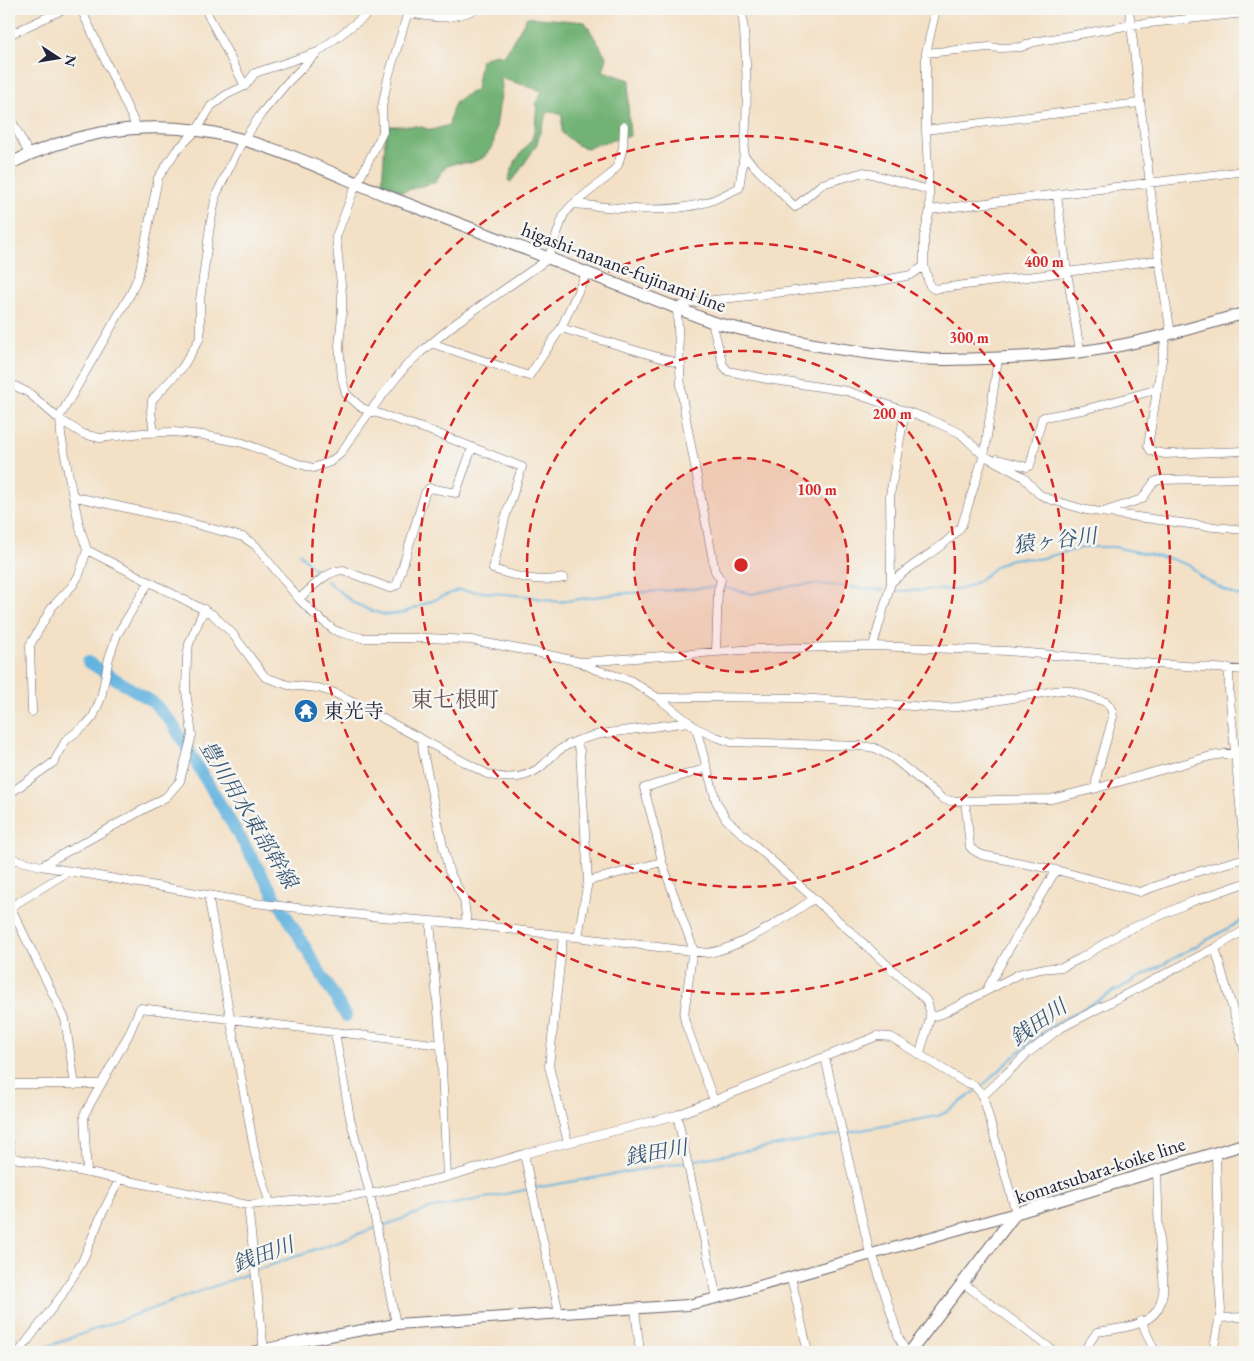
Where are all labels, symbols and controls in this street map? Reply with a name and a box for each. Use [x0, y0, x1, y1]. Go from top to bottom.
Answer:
north arrow [32, 32, 82, 82]
text: N [61, 53, 81, 69]
street label: higashi-nanane-fujinami line [518, 216, 730, 318]
text: 400 m [1024, 252, 1064, 271]
text: 300 m [949, 328, 989, 347]
text: 200 m [872, 404, 912, 423]
text: 100 m [797, 480, 837, 499]
water label: 猿ヶ谷川 [1012, 521, 1100, 559]
centre of rings [732, 556, 750, 574]
district label: 東七根町 [411, 685, 499, 714]
temple icon: 東光寺 [293, 698, 319, 724]
place label: 東光寺 [324, 698, 384, 724]
water label: 豊川用水東部幹線 [194, 735, 305, 896]
water label: 銭田川 [1004, 992, 1073, 1051]
street label: komatsubara-koike line [1012, 1130, 1189, 1210]
water label: 銭田川 [623, 1133, 691, 1171]
water label: 銭田川 [229, 1230, 299, 1277]

